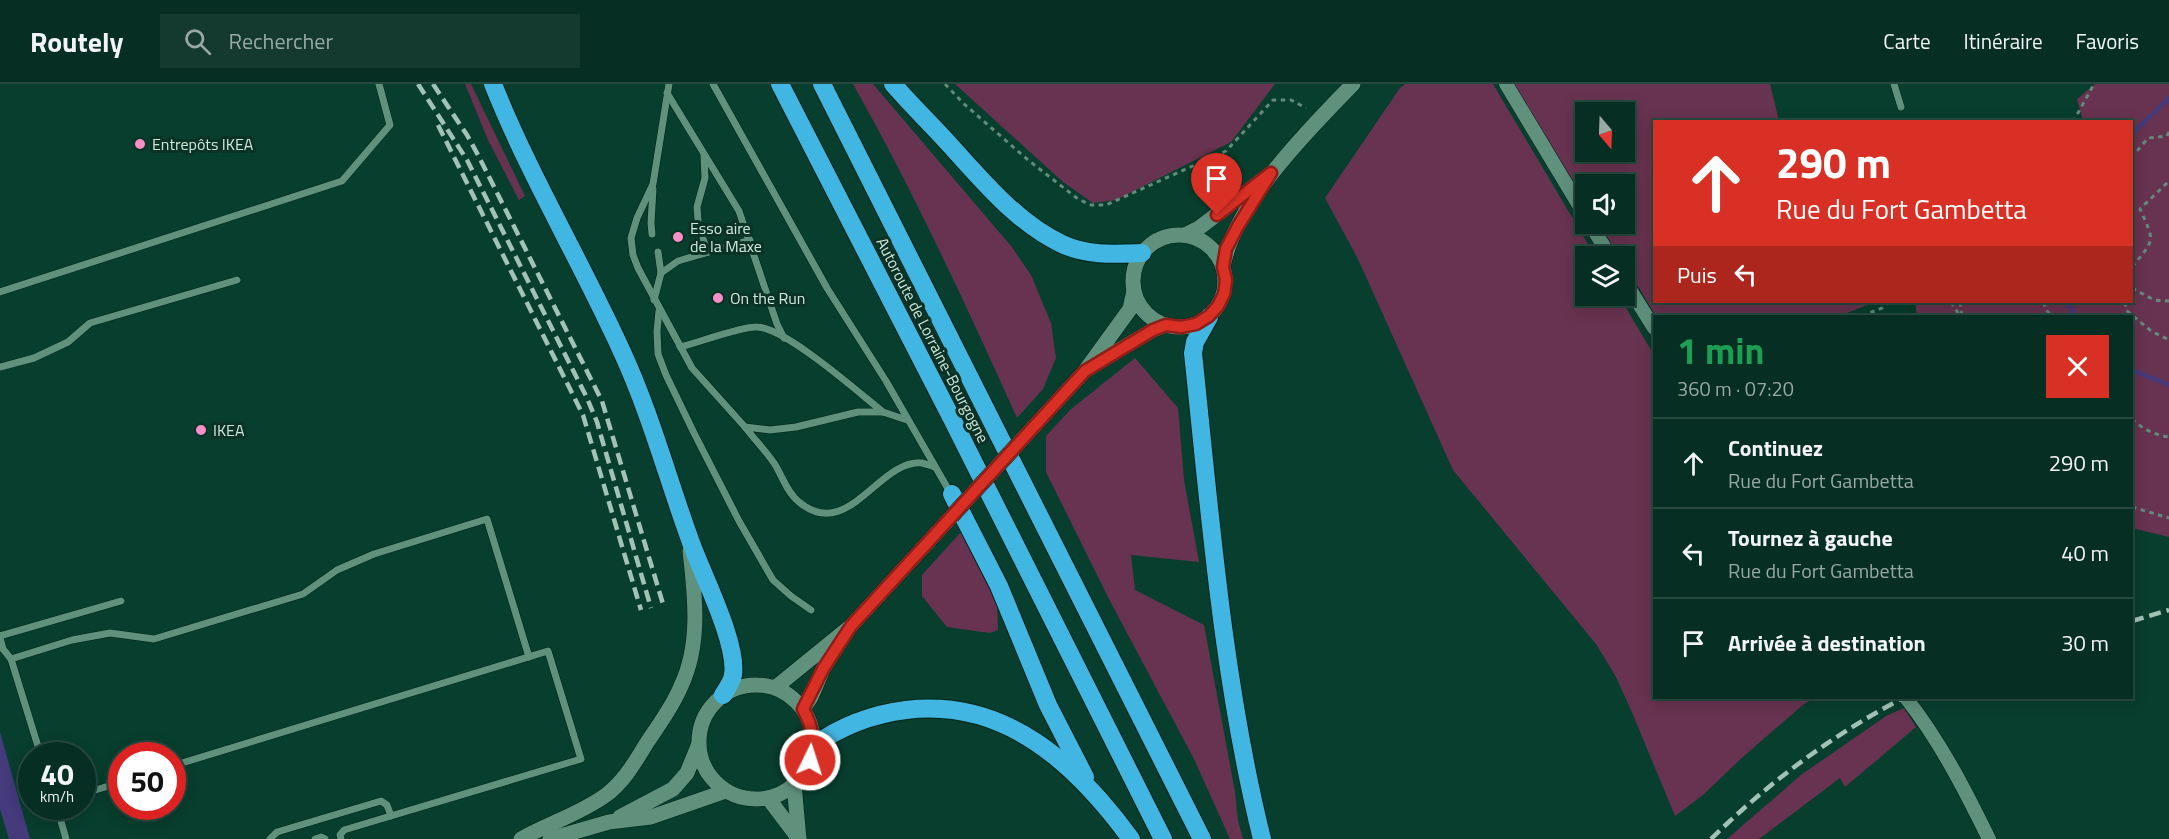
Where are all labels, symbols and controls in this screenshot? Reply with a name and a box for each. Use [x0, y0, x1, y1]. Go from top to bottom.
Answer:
search box [160, 14, 580, 68]
text: Routely [30, 20, 124, 63]
text: Rechercher [229, 24, 333, 58]
icon: search [181, 25, 214, 58]
text: Carte [1883, 25, 1931, 57]
text: Itinéraire [1964, 25, 2043, 57]
text: Favoris [2076, 25, 2139, 57]
north arrow [1575, 102, 1635, 162]
map controls [1575, 102, 1635, 306]
text: 290 m [1776, 130, 1891, 194]
place label: Entrepôts IKEA [152, 132, 254, 156]
marker: Entrepôts IKEA [133, 137, 147, 151]
icon: ahead [1677, 144, 1755, 222]
pin [1191, 153, 1242, 215]
icon: arrive [1200, 162, 1233, 195]
button: sound [1575, 174, 1635, 234]
text: Rue du Fort Gambetta [1776, 188, 2027, 229]
place label: Esso aire de la Maxe [690, 216, 762, 258]
marker: Esso aire de la Maxe [671, 230, 685, 244]
street label: Autoroute de Lorraine-Bourgogne [871, 233, 995, 447]
button: layers [1575, 246, 1635, 306]
text: Puis [1677, 258, 1717, 292]
icon: left [1729, 258, 1762, 291]
place label: On the Run [730, 286, 805, 310]
marker: On the Run [711, 291, 725, 305]
text: 1 min [1677, 323, 1764, 378]
button: close [2046, 335, 2109, 398]
text: 360 m · 07:20 [1677, 373, 1794, 404]
place label: IKEA [213, 418, 245, 442]
marker: IKEA [194, 423, 208, 437]
text: Continuez [1728, 431, 1823, 465]
text: 290 m [2049, 446, 2109, 480]
icon: ahead [1677, 447, 1710, 480]
text: Rue du Fort Gambetta [1728, 465, 1914, 496]
text: Tournez à gauche [1728, 521, 1893, 555]
text: 40 m [2061, 536, 2109, 570]
icon: left [1677, 537, 1710, 570]
text: Rue du Fort Gambetta [1728, 555, 1914, 586]
text: Arrivée à destination [1728, 626, 1926, 660]
text: 30 m [2061, 626, 2109, 660]
icon: arrive [1677, 627, 1710, 660]
position arrow [778, 728, 842, 792]
speed limit sign: 50 [108, 742, 186, 820]
text: 40 [40, 751, 74, 797]
text: km/h [40, 785, 74, 808]

